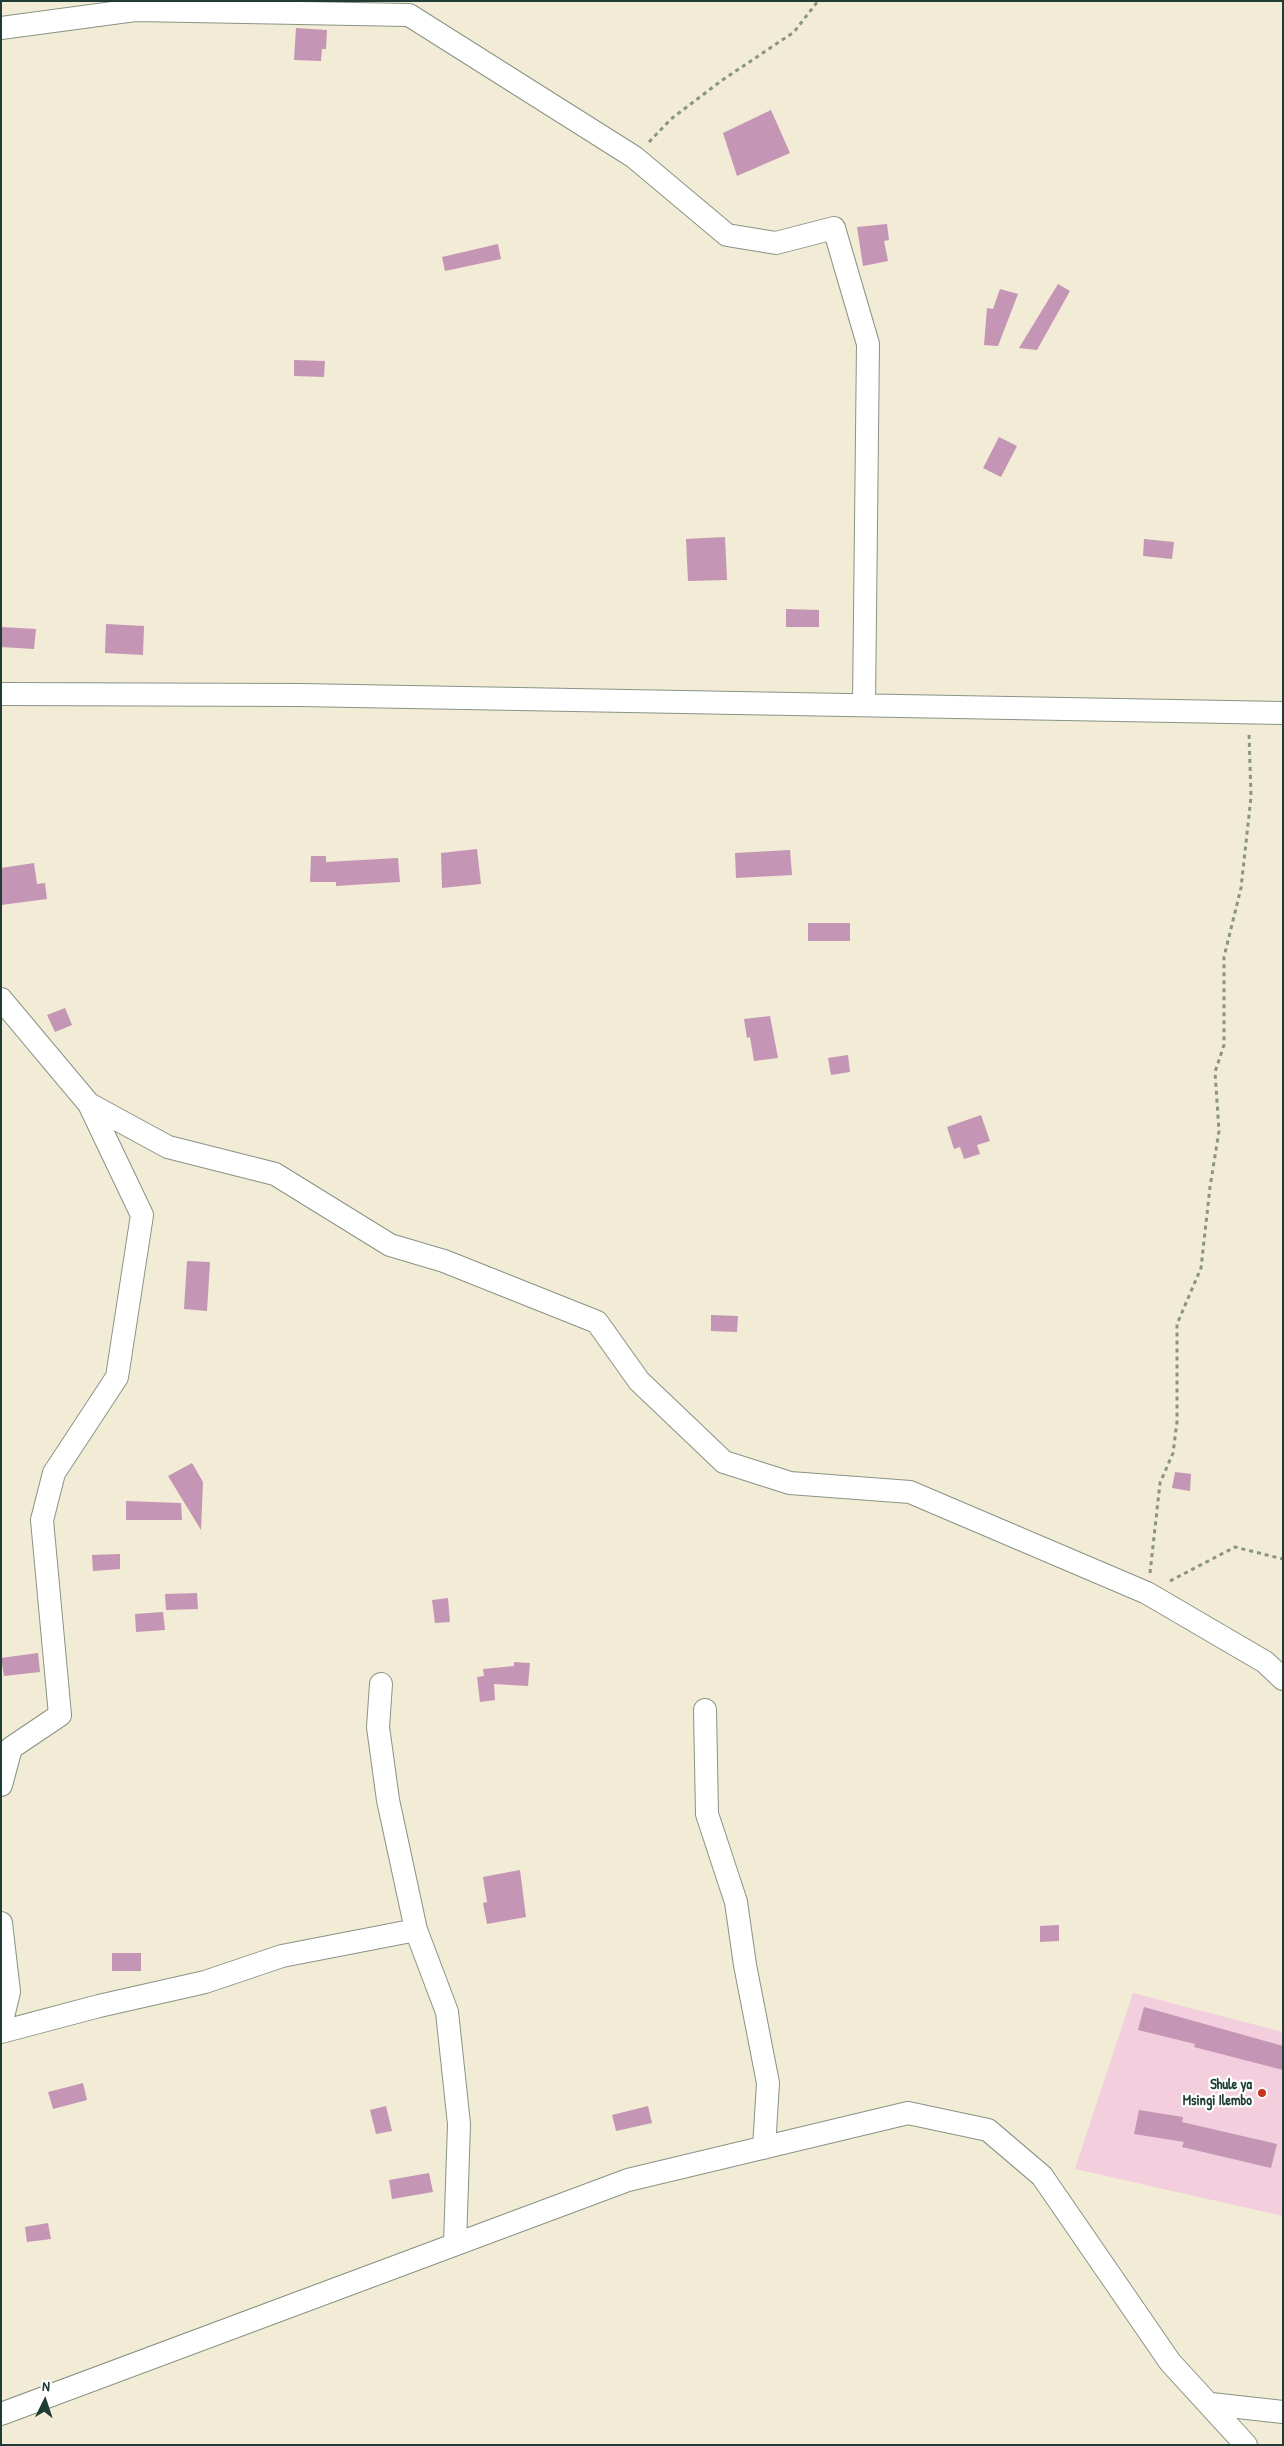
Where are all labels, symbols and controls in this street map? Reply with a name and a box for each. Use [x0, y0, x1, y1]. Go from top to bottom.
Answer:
place label: Shule ya Msingi Ilembo [1183, 2077, 1252, 2110]
marker: Shule ya Msingi Ilembo [1256, 2087, 1268, 2099]
north arrow [20, 2376, 70, 2426]
text: N [42, 2376, 50, 2395]

